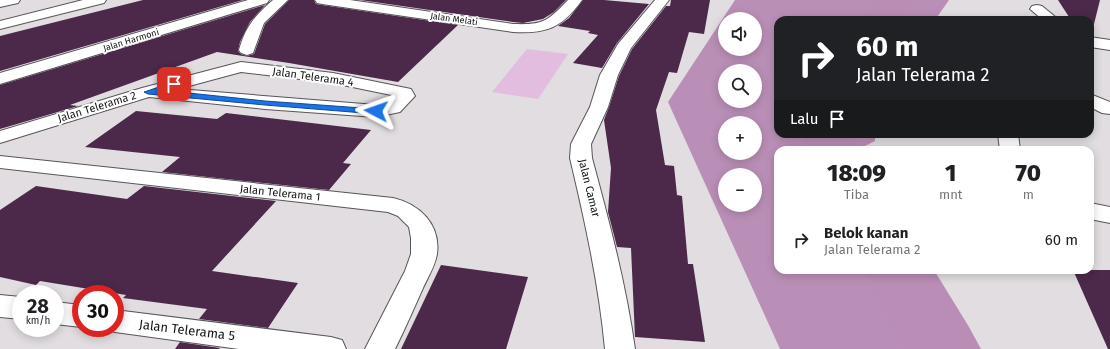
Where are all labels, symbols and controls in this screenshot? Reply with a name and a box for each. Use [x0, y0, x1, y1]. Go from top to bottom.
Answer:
street label: Jalan Melati [430, 11, 478, 27]
map controls [718, 12, 762, 212]
button: sound [718, 12, 762, 56]
street label: Jalan Harmoni [102, 27, 160, 53]
text: 60 m [856, 30, 918, 63]
icon: right [790, 32, 842, 84]
button: search [718, 64, 762, 108]
text: Jalan Telerama 2 [856, 64, 990, 86]
street label: Jalan Telerama 4 [271, 65, 355, 89]
pin [157, 67, 191, 101]
icon: arrive [163, 73, 185, 95]
street label: Jalan Telerama 2 [56, 89, 138, 125]
position arrow [355, 90, 397, 132]
icon: arrive [826, 108, 848, 130]
text: Lalu [790, 110, 818, 128]
button: + [718, 116, 762, 160]
street label: Jalan Camar [576, 158, 603, 219]
text: 18:09 [827, 159, 886, 187]
text: 1 [945, 159, 956, 187]
text: 70 [1016, 159, 1041, 187]
button: − [718, 168, 762, 212]
street label: Jalan Telerama 1 [239, 182, 321, 204]
text: Tiba [844, 187, 869, 202]
text: mnt [939, 187, 963, 202]
text: m [1023, 187, 1034, 202]
text: Belok kanan [824, 224, 908, 242]
icon: right [790, 229, 812, 251]
text: 60 m [1045, 231, 1078, 249]
text: Jalan Telerama 2 [824, 242, 920, 257]
speed limit sign: 30 [72, 285, 124, 337]
text: 28 [27, 294, 49, 318]
text: km/h [26, 315, 50, 327]
street label: Jalan Telerama 5 [138, 317, 236, 343]

